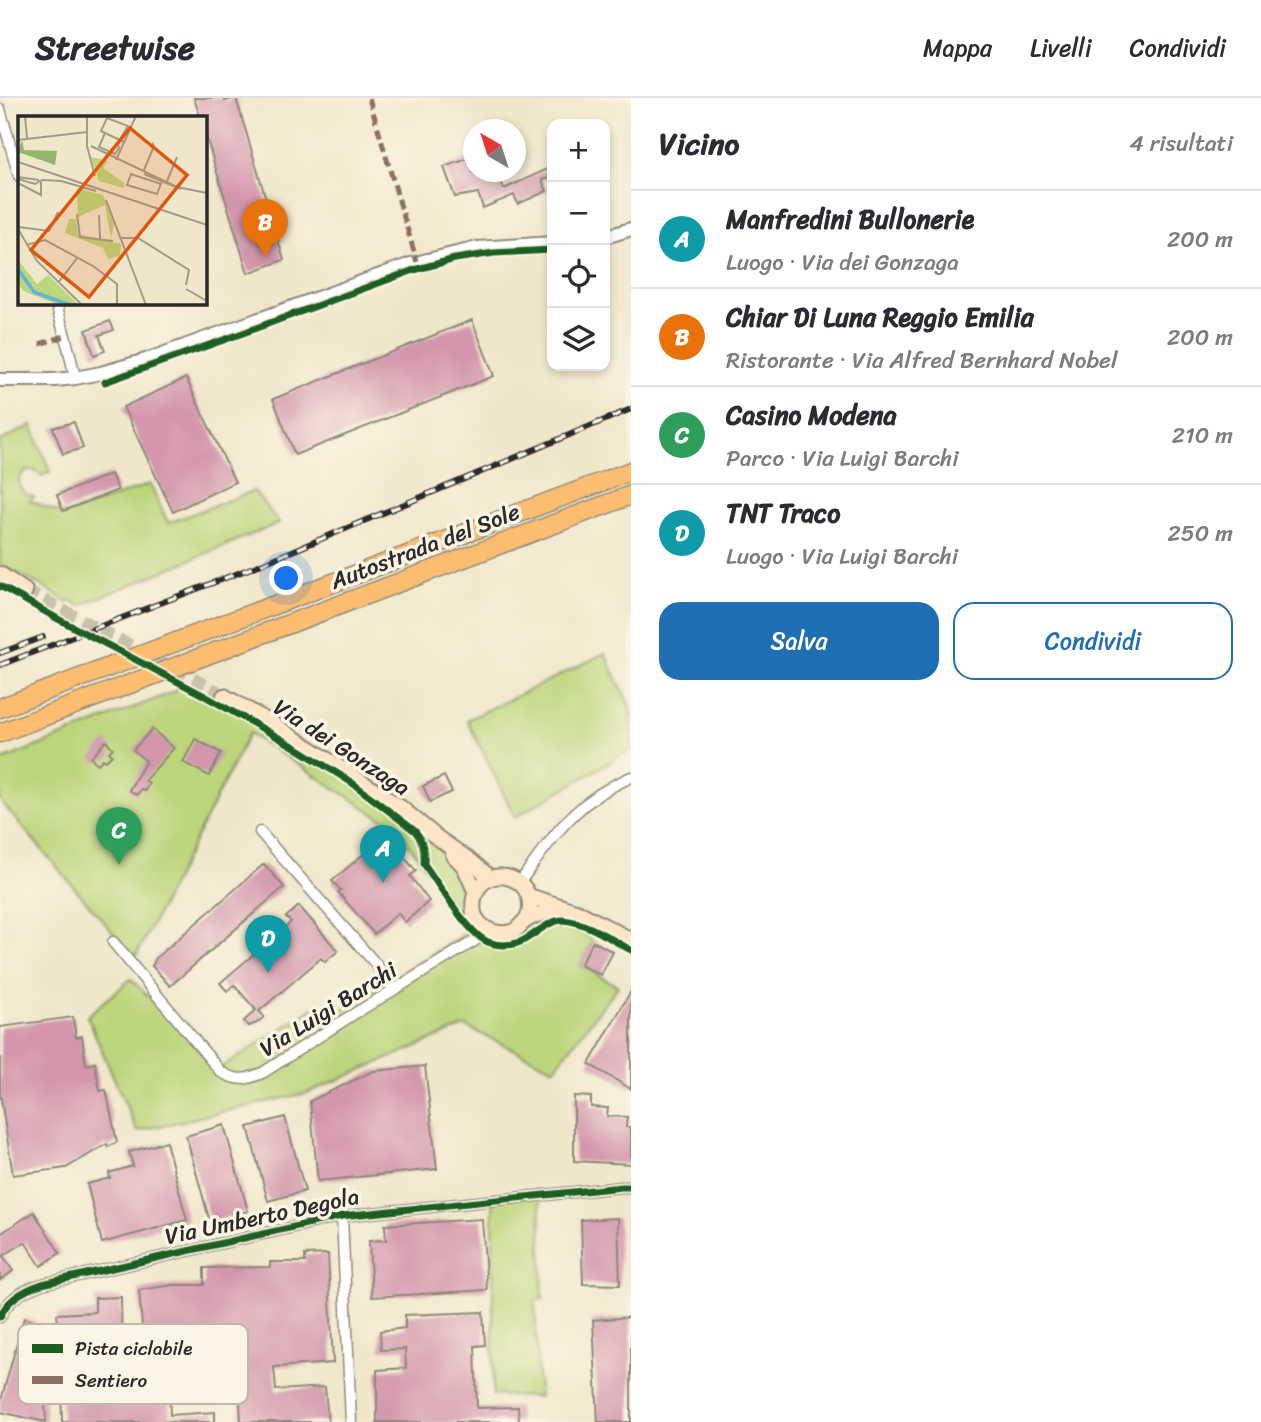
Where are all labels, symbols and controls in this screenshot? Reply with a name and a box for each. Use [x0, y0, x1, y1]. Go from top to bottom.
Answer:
text: Streetwise [35, 19, 195, 77]
text: Mappa [923, 27, 992, 69]
text: Livelli [1030, 27, 1092, 69]
text: Condividi [1130, 27, 1226, 69]
inset map [18, 116, 206, 304]
text: Vicino [659, 117, 739, 171]
north arrow [463, 119, 526, 182]
map controls [547, 119, 610, 371]
button: + [547, 119, 610, 182]
text: 4 risultati [1129, 123, 1233, 164]
button: − [547, 182, 610, 245]
text: Manfredini Bullonerie [726, 196, 974, 242]
pin: B [242, 199, 288, 257]
text: A [674, 219, 690, 260]
text: 200 m [1167, 219, 1233, 260]
text: Luogo · Via dei Gonzaga [726, 242, 959, 283]
button: locate [547, 245, 610, 308]
text: Chiar Di Luna Reggio Emilia [726, 294, 1034, 340]
button: layers [547, 308, 610, 371]
text: B [675, 317, 689, 358]
text: 200 m [1167, 317, 1233, 358]
text: Ristorante · Via Alfred Bernhard Nobel [726, 340, 1117, 381]
text: Casino Modena [726, 392, 897, 438]
text: C [675, 415, 689, 456]
text: 210 m [1172, 415, 1233, 456]
text: Parco · Via Luigi Barchi [726, 438, 959, 479]
text: TNT Traco [726, 490, 840, 536]
street label: Autostrada del Sole [323, 491, 526, 602]
text: D [675, 513, 689, 554]
text: 250 m [1167, 513, 1233, 554]
text: Luogo · Via Luigi Barchi [726, 536, 958, 577]
your location [269, 561, 303, 595]
button: Salva [659, 602, 939, 680]
button: Condividi [953, 602, 1233, 680]
street label: Via dei Gonzaga [265, 687, 419, 807]
pin: C [96, 807, 142, 865]
pin: A [360, 825, 406, 883]
pin: D [245, 915, 291, 973]
street label: Via Luigi Barchi [251, 950, 406, 1068]
street label: Via Umberto Degola [161, 1176, 363, 1257]
legend [18, 1324, 248, 1404]
text: Pista ciclabile [75, 1332, 192, 1365]
text: Sentiero [75, 1364, 147, 1397]

